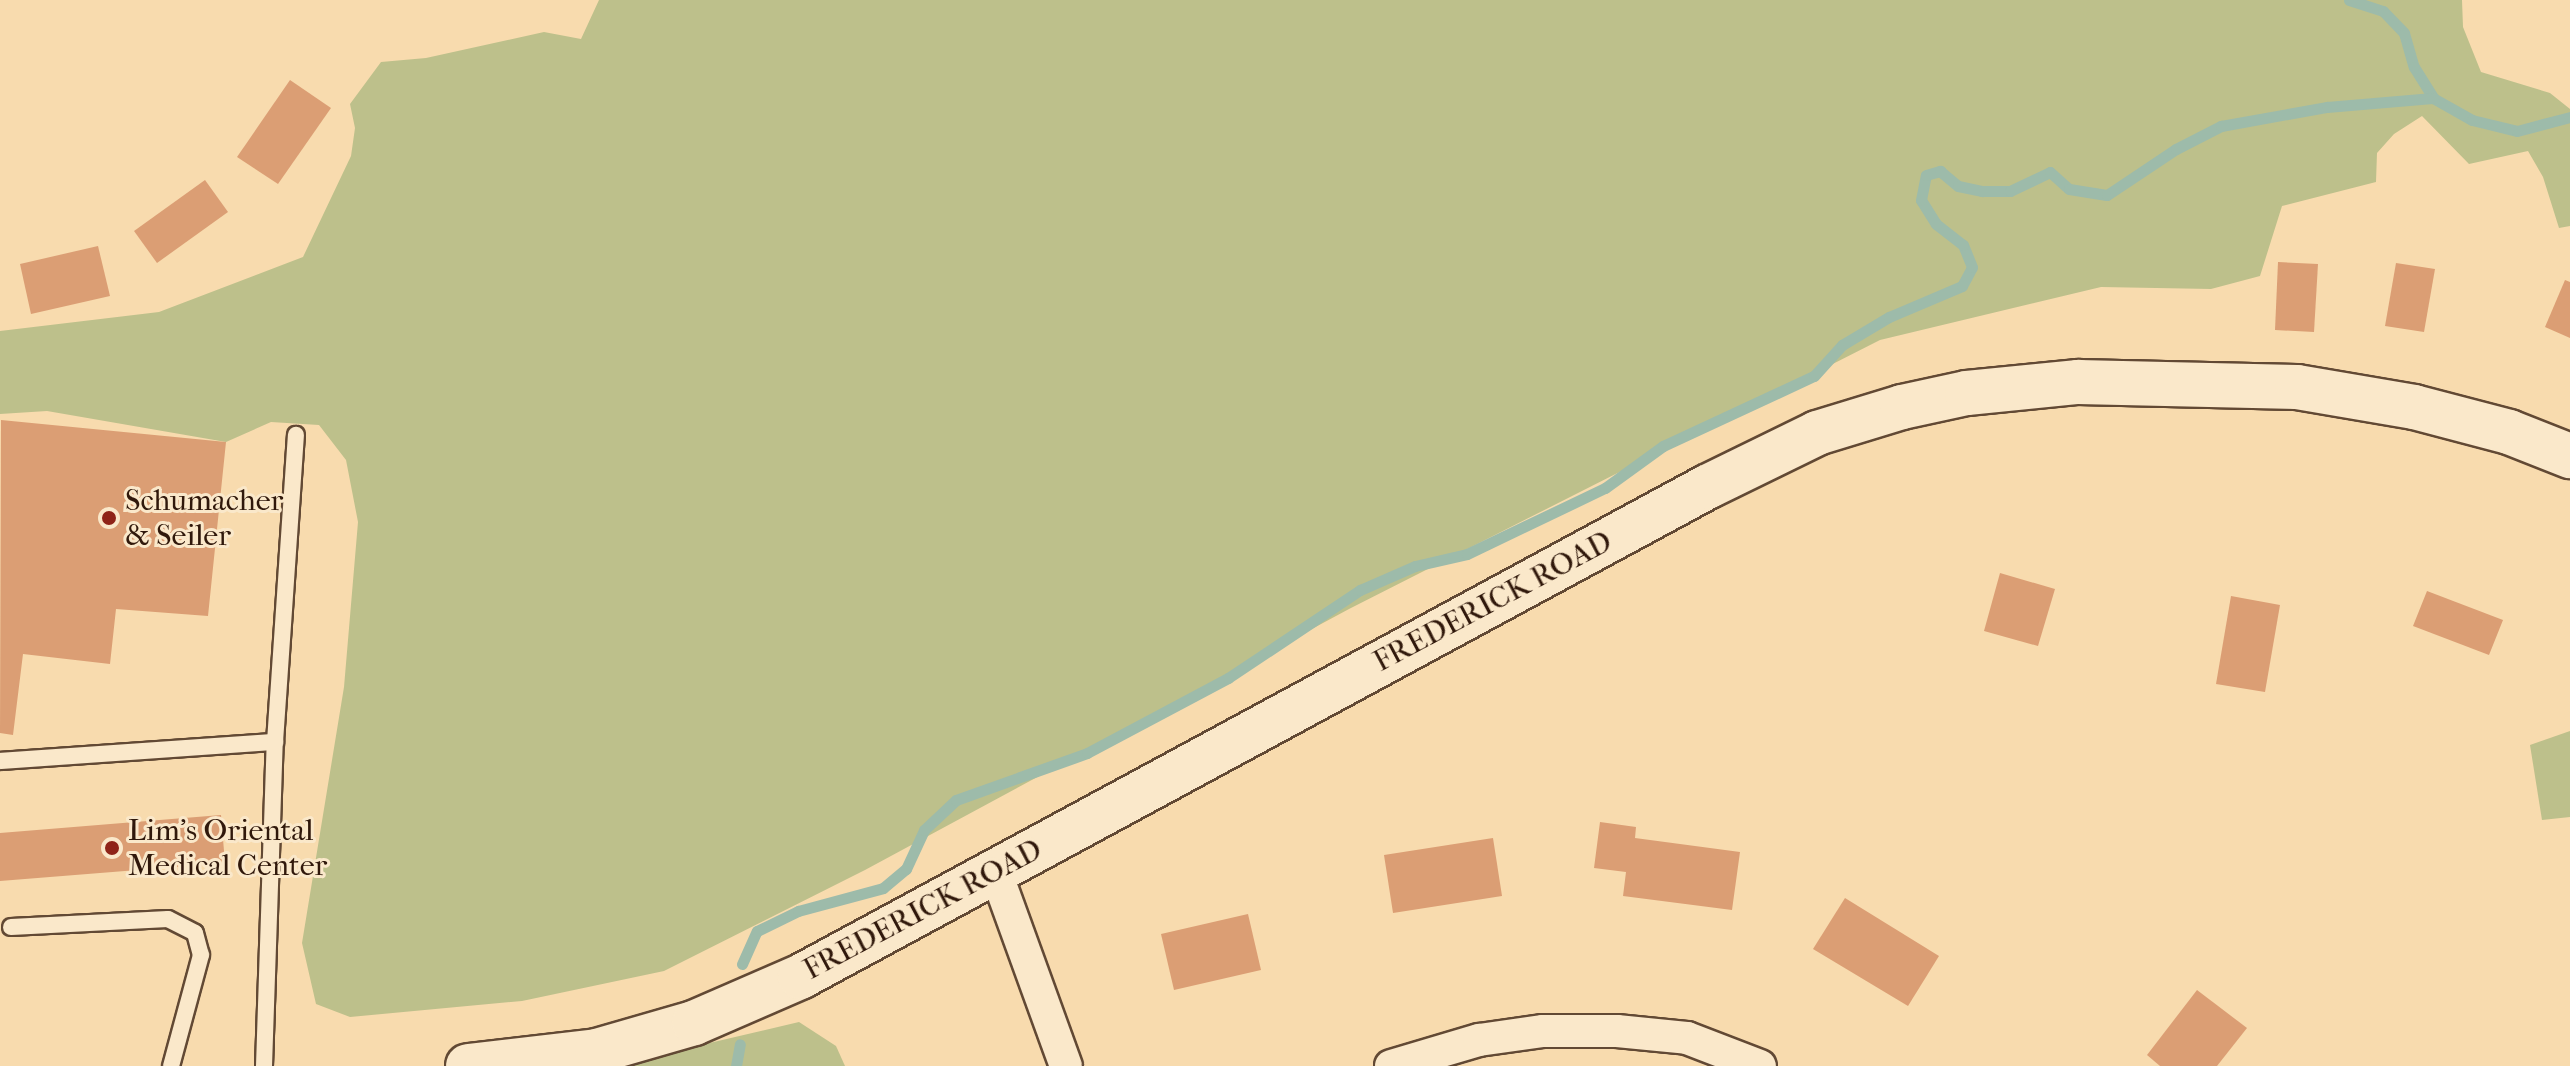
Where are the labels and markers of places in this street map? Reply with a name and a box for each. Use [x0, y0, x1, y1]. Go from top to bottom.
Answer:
place label: Schumacher & Seiler [125, 483, 283, 554]
marker: Schumacher & Seiler [100, 509, 118, 527]
place label: Lim's Oriental Medical Center [128, 813, 327, 884]
marker: Lim's Oriental Medical Center [103, 839, 121, 857]

